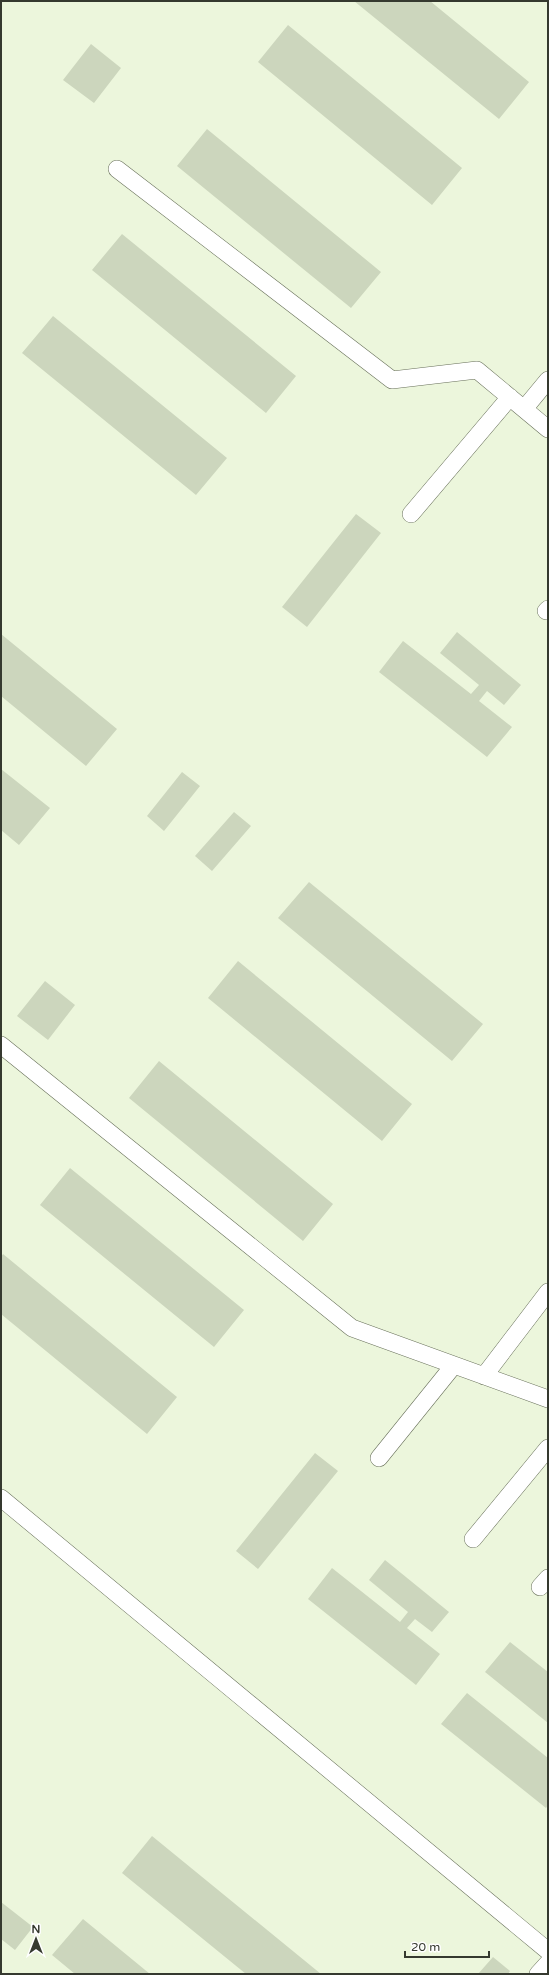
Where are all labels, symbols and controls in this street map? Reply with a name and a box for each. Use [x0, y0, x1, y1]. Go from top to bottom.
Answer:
north arrow [16, 1919, 56, 1959]
text: N [32, 1923, 40, 1936]
scale bar [405, 1933, 489, 1959]
text: 20 m [411, 1940, 440, 1954]

